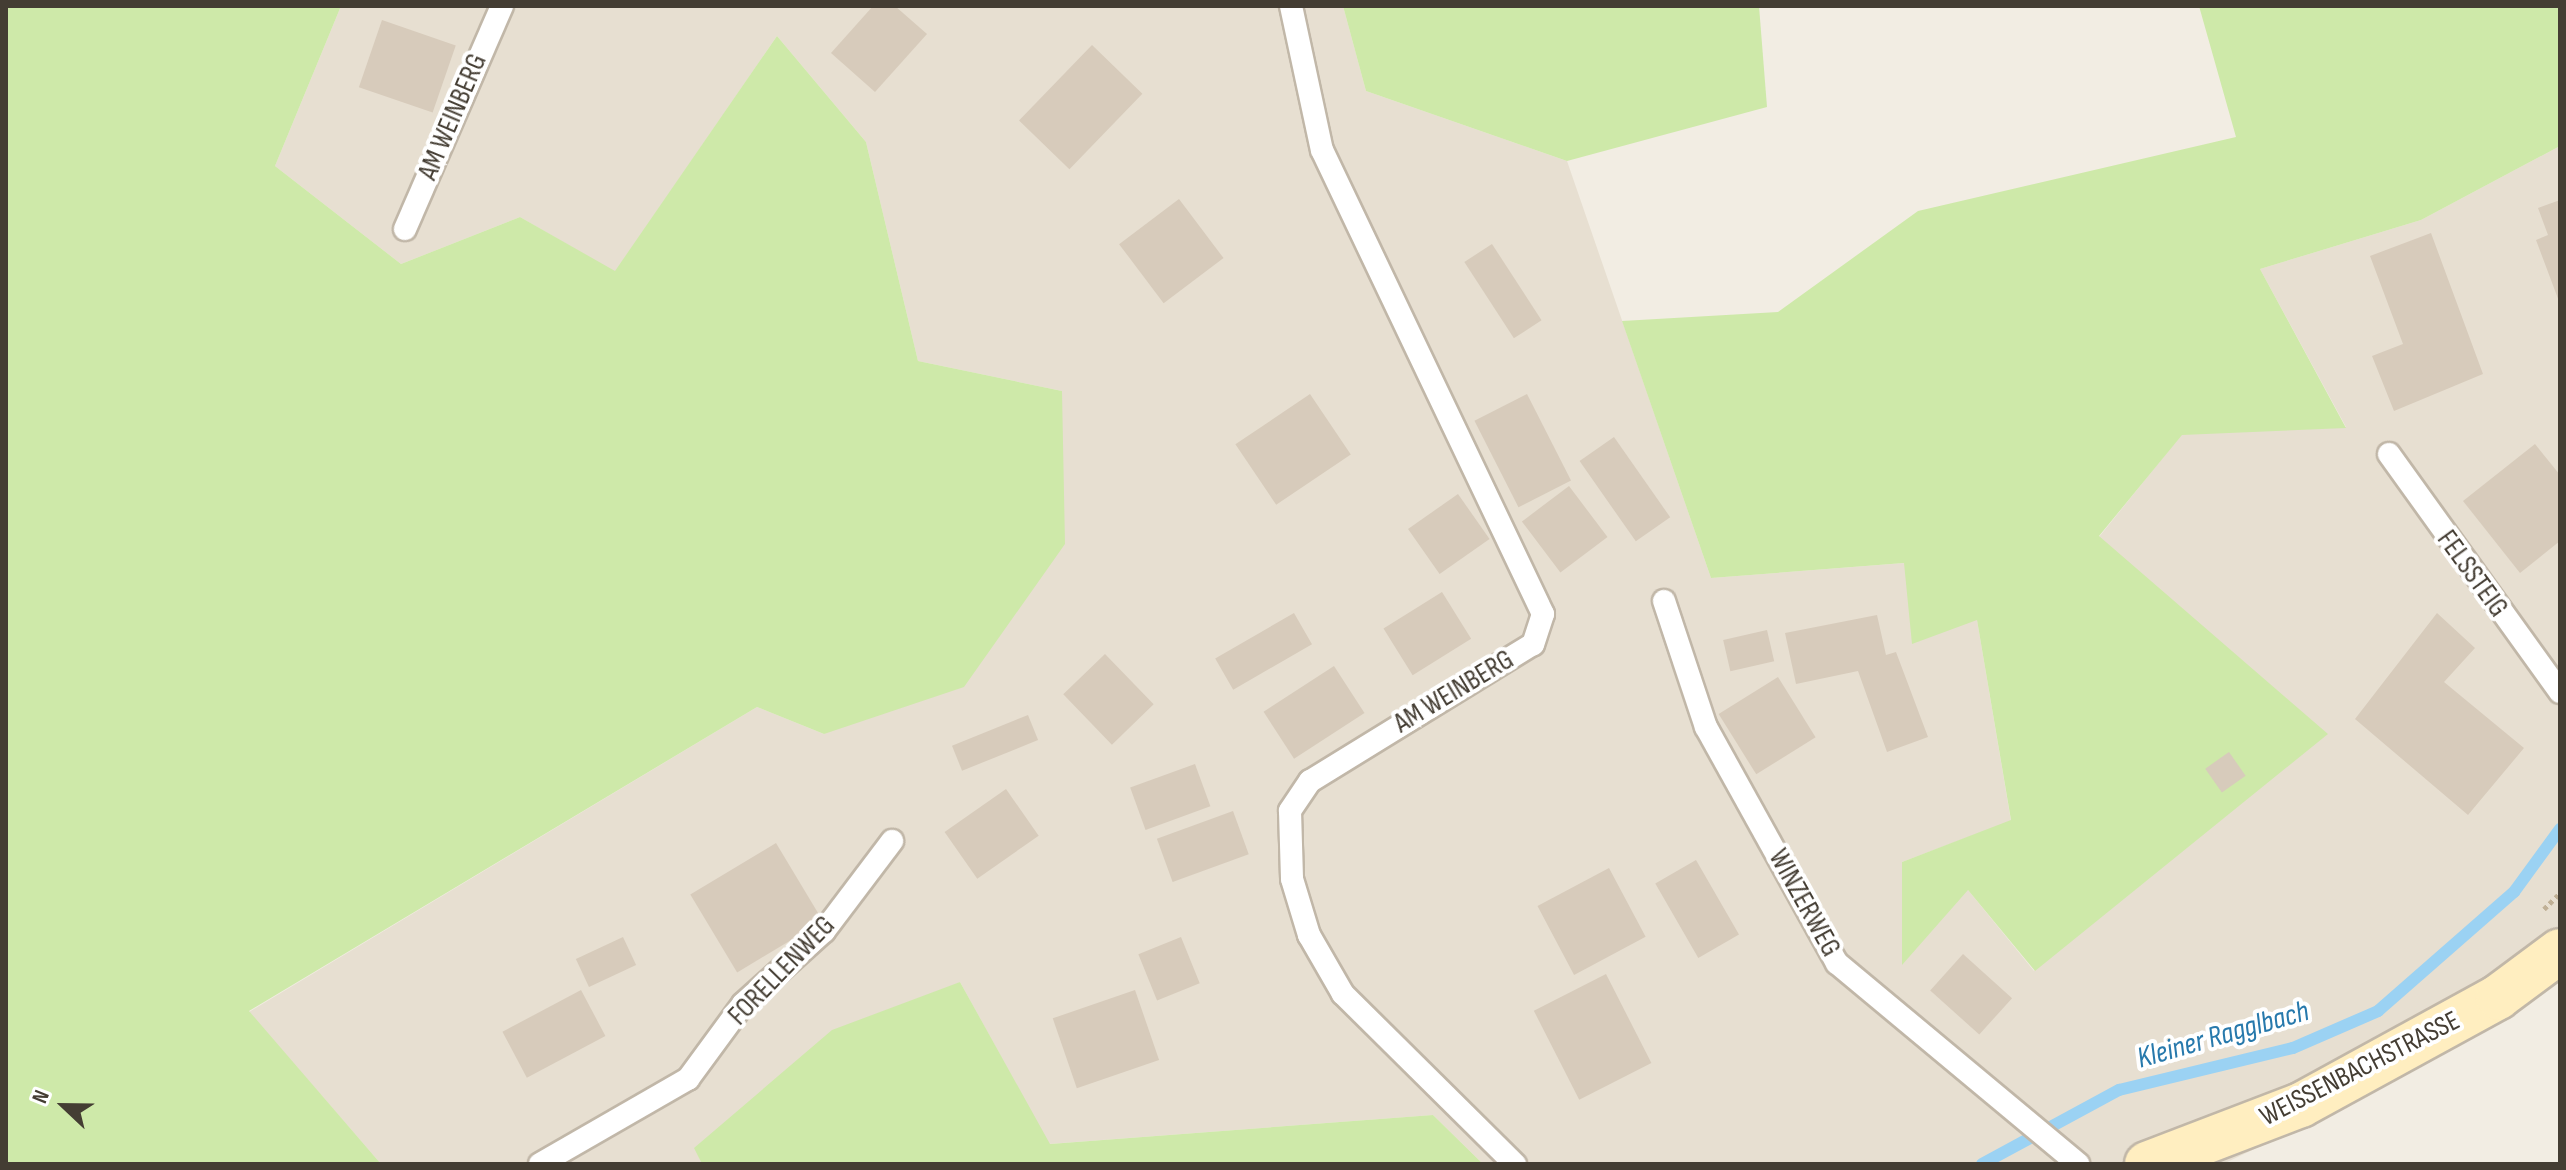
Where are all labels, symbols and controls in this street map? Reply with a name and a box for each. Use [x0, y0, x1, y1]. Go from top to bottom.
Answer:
street label: AM WEINBERG [411, 49, 495, 185]
street label: FELSSTEIG [2429, 524, 2515, 624]
street label: AM WEINBERG [1388, 643, 1520, 741]
street label: WINZERWEG [1761, 843, 1847, 963]
street label: FORELLENWEG [722, 909, 842, 1033]
water label: Kleiner Ragglbach [2133, 993, 2313, 1077]
street label: WEISSENBACHSTRASSE [2255, 1004, 2465, 1134]
north arrow [24, 1066, 104, 1146]
text: N [27, 1086, 56, 1107]

